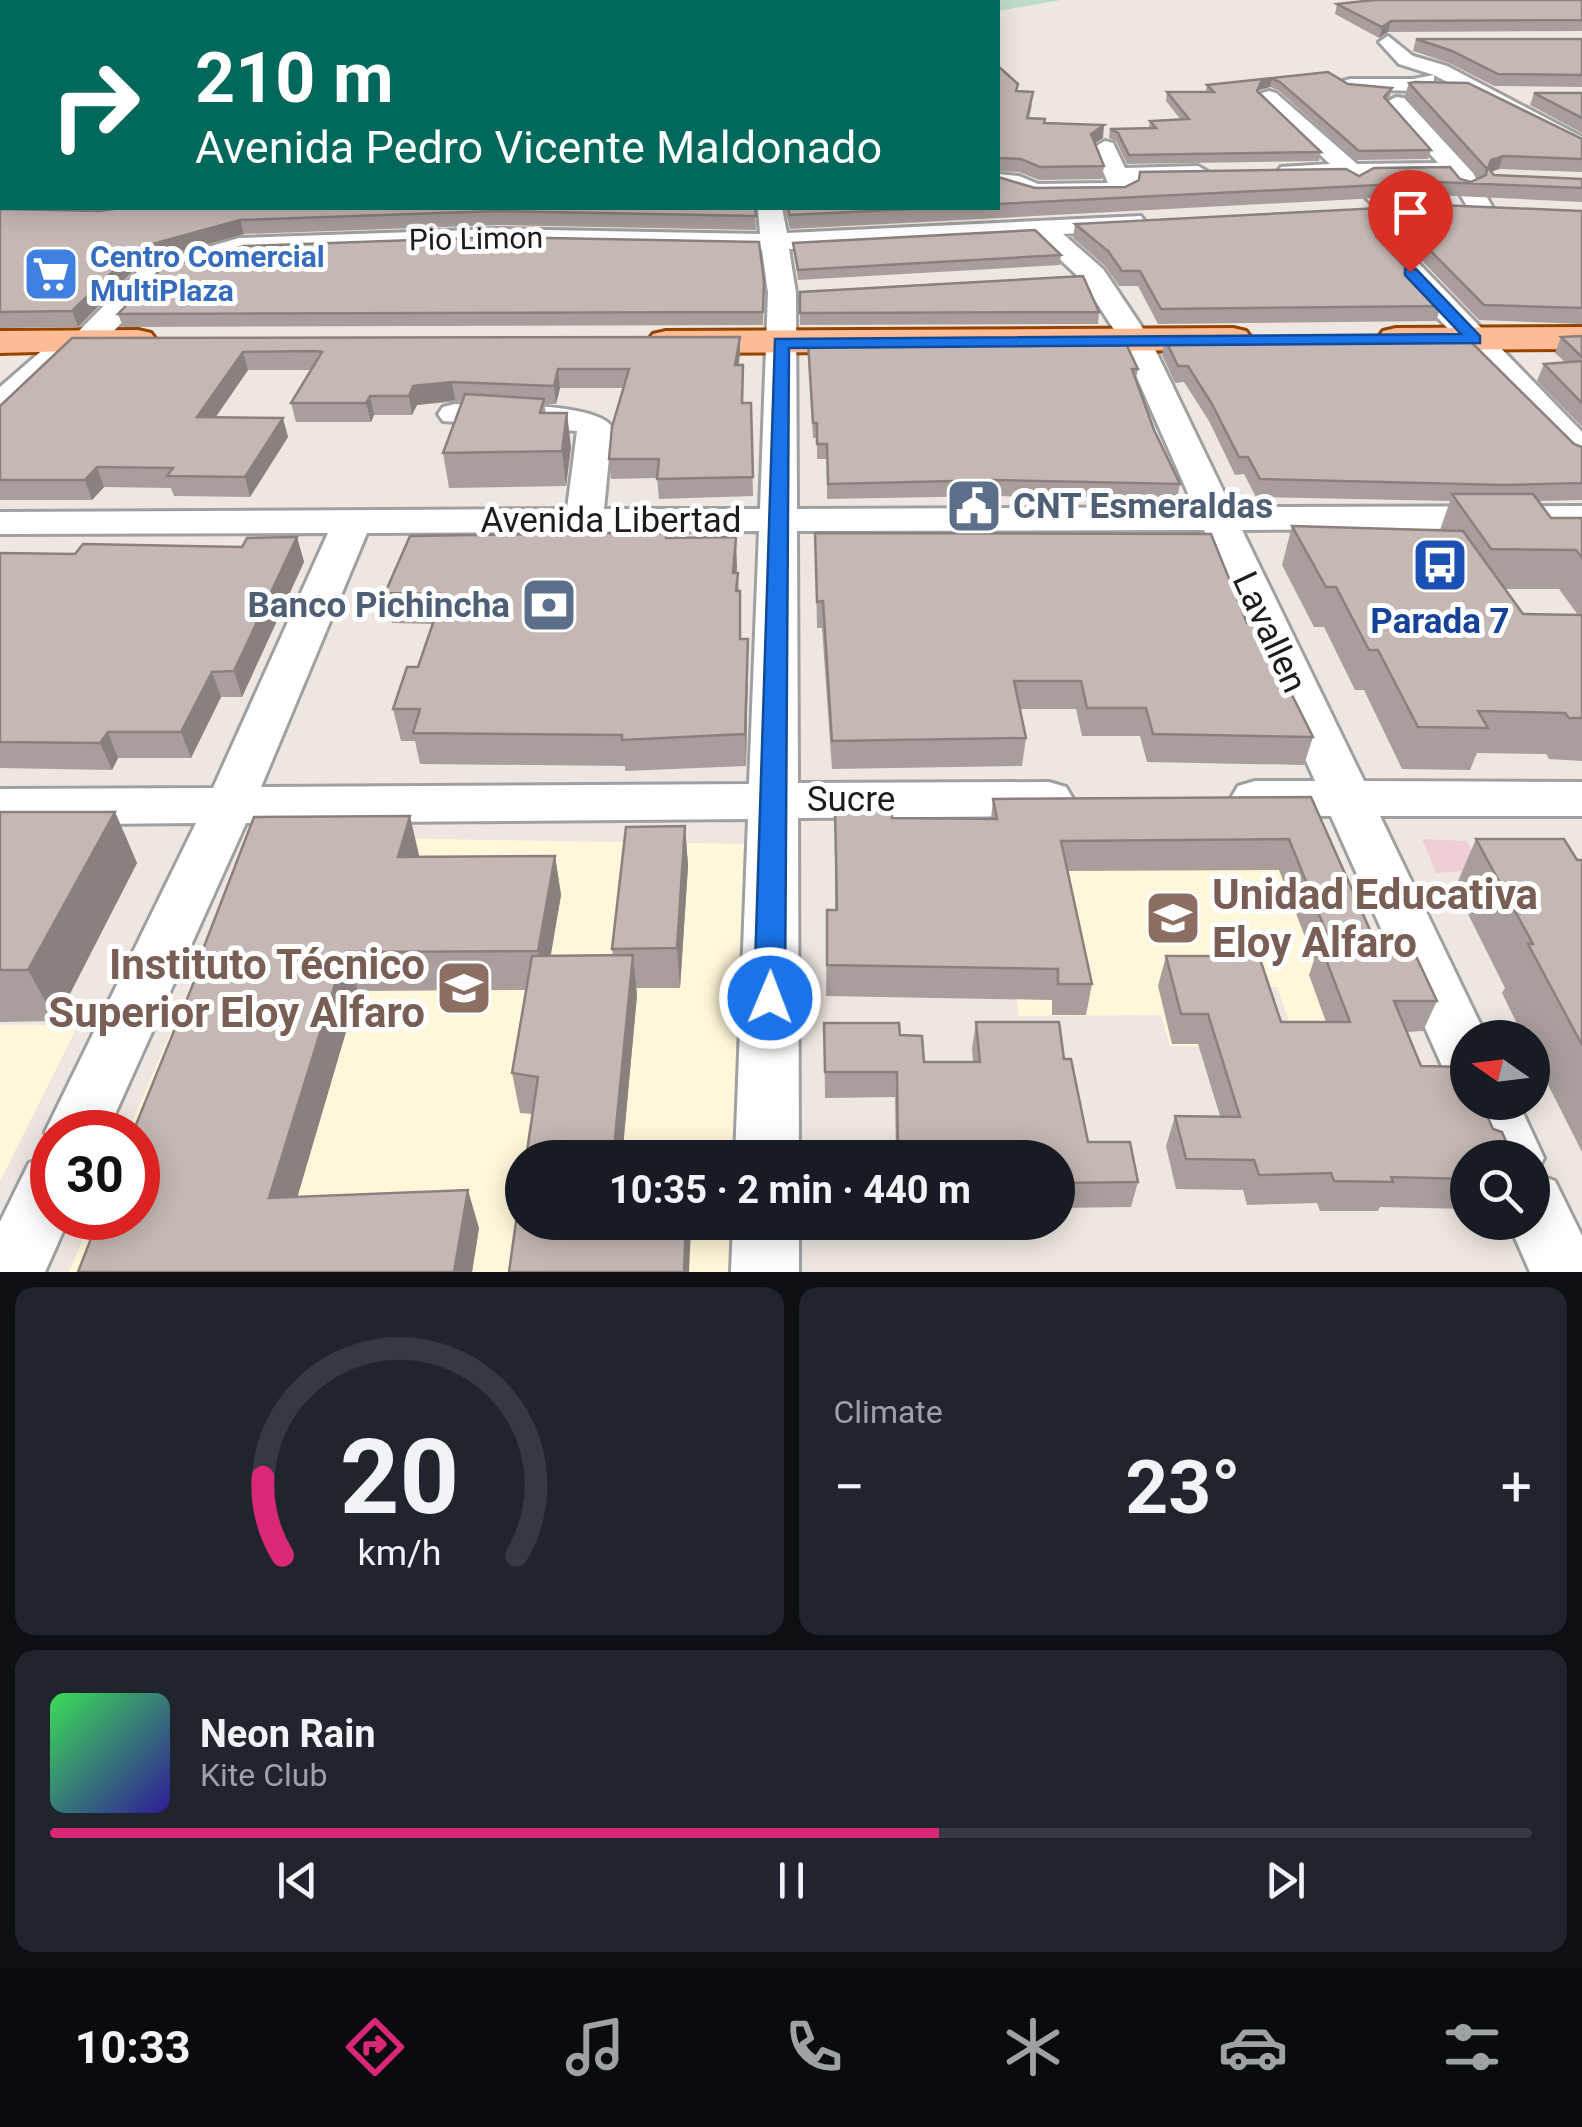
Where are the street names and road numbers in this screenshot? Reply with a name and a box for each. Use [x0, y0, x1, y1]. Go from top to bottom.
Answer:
street label: Pio Limon [409, 220, 543, 257]
street label: Avenida Libertad [480, 500, 742, 541]
street label: Lavallen [1224, 565, 1315, 699]
street label: Sucre [807, 779, 895, 820]

